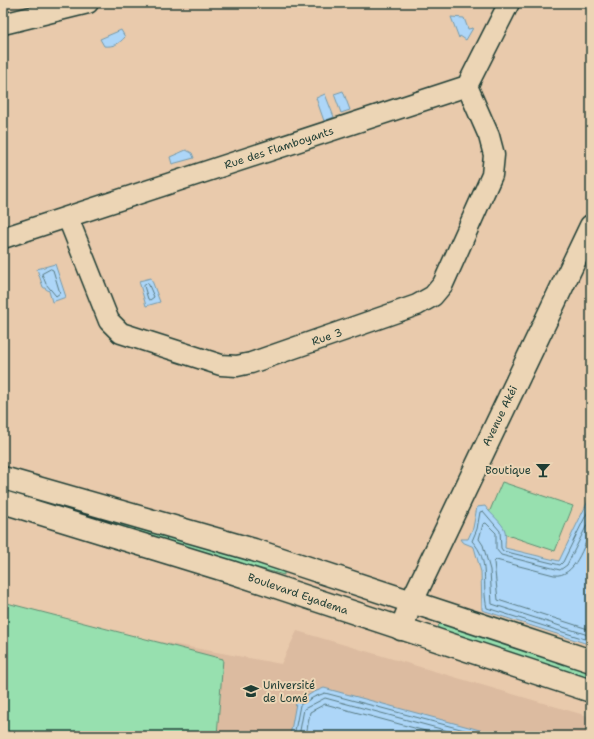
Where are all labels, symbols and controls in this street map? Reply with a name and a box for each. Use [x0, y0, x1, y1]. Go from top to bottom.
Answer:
street label: Rue des Flamboyants [222, 123, 336, 173]
street label: Rue 3 [310, 325, 344, 349]
street label: Avenue Akéi [479, 383, 521, 449]
bar icon: Boutique [534, 461, 552, 479]
place label: Boutique [485, 463, 531, 478]
street label: Boulevard Eyadema [246, 570, 350, 618]
place label: Université de Lomé [263, 678, 315, 706]
school or university icon: Université de Lomé [242, 682, 260, 700]

